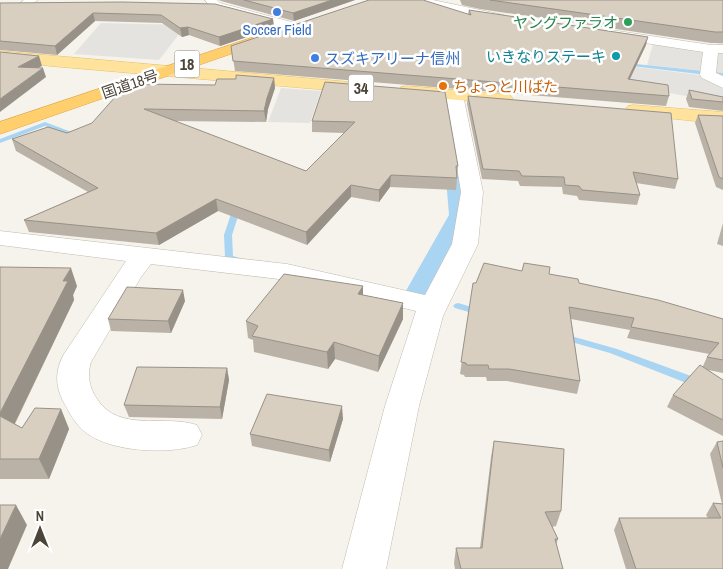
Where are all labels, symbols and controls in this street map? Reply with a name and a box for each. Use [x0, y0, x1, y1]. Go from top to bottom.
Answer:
marker: Soccer Field [271, 6, 283, 18]
place label: ヤングファラオ [513, 12, 618, 33]
marker: ヤングファラオ [622, 16, 634, 28]
place label: Soccer Field [242, 19, 312, 40]
place label: いきなりステーキ [486, 46, 606, 67]
place label: スズキアリーナ信州 [325, 48, 460, 69]
marker: いきなりステーキ [610, 50, 622, 62]
road number: 18 [174, 51, 200, 78]
marker: スズキアリーナ信州 [309, 52, 321, 64]
street label: 国道18号 [99, 65, 161, 103]
road number: 34 [348, 75, 374, 102]
place label: ちょっと川ばた [453, 76, 558, 97]
marker: ちょっと川ばた [437, 80, 449, 92]
north arrow [15, 504, 65, 554]
text: N [36, 507, 44, 525]

